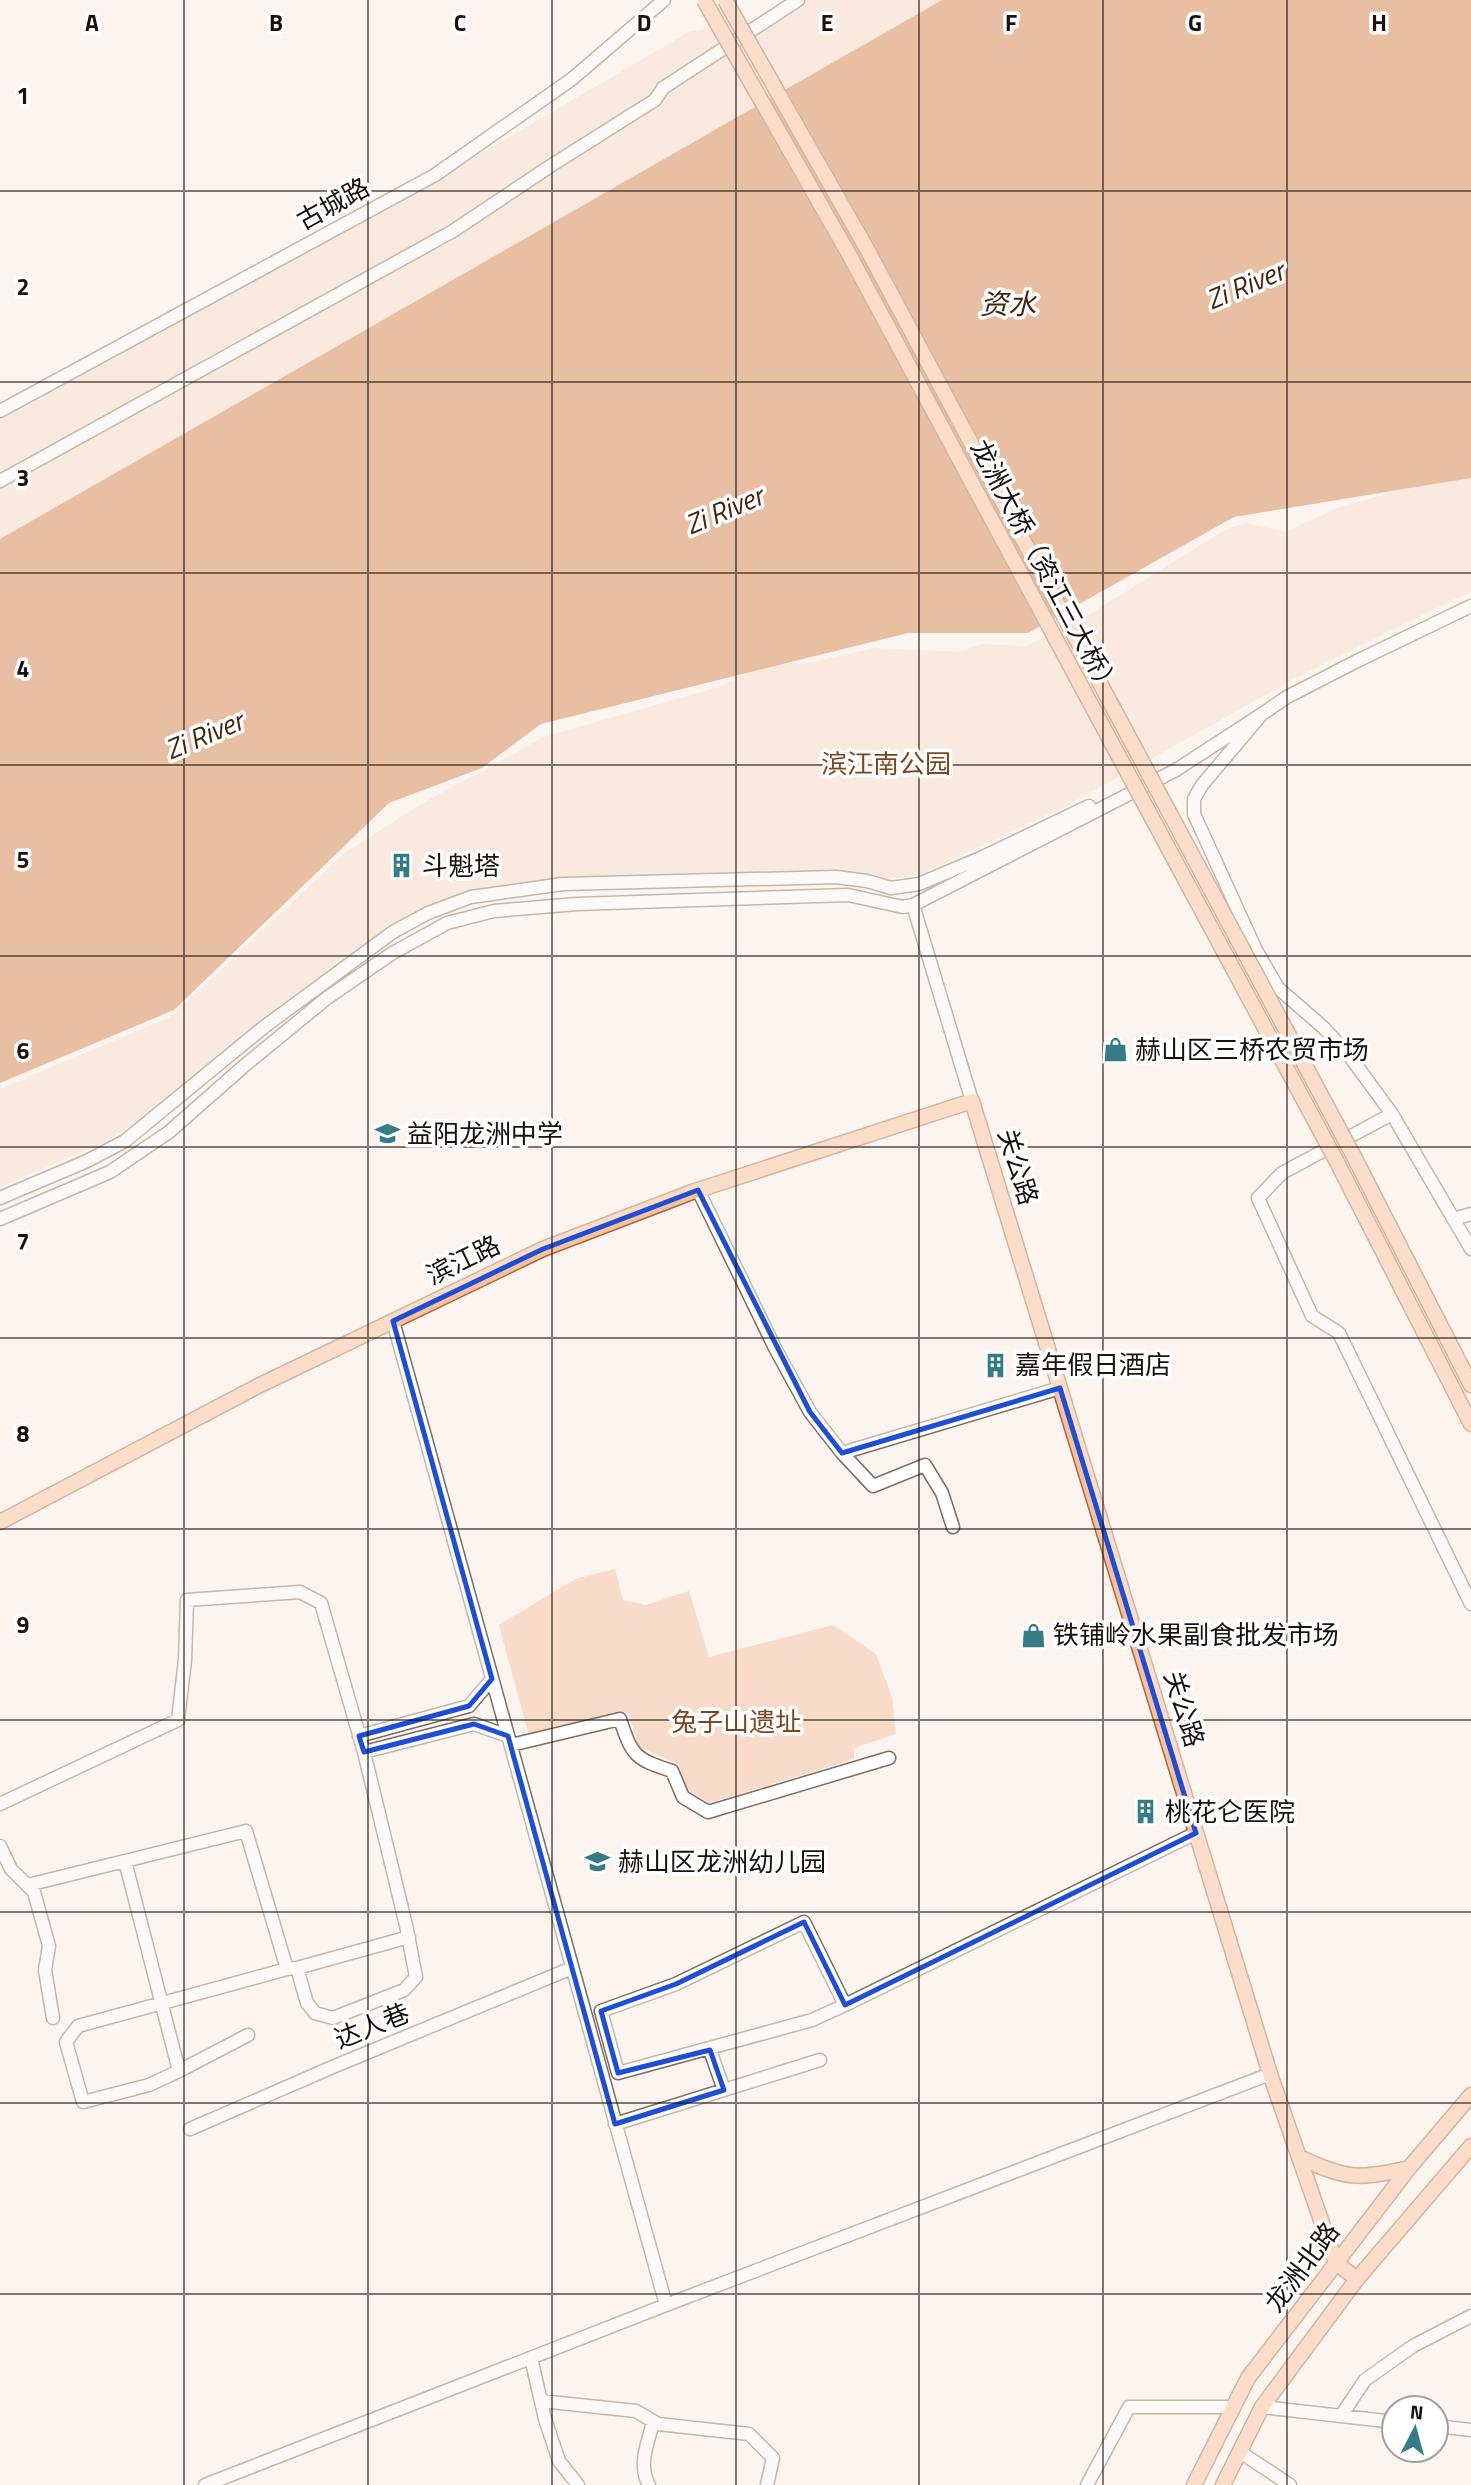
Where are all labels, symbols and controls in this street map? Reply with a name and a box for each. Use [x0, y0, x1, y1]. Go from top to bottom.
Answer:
text: A [85, 5, 99, 40]
text: B [269, 5, 283, 40]
text: C [454, 5, 466, 40]
text: D [637, 5, 651, 40]
text: E [821, 5, 833, 40]
text: F [1005, 5, 1017, 40]
text: G [1188, 5, 1202, 40]
text: H [1371, 5, 1387, 40]
text: 1 [17, 78, 29, 113]
street label: 古城路 [289, 168, 376, 240]
water label: Zi River [1199, 248, 1294, 320]
text: 2 [17, 269, 29, 304]
water label: 资水 [980, 282, 1038, 325]
street label: 龙洲大桥（资江三大桥） [961, 432, 1130, 703]
text: 3 [17, 460, 29, 495]
water label: Zi River [678, 473, 773, 545]
text: 4 [17, 651, 29, 686]
water label: Zi River [158, 698, 253, 770]
park label: 滨江南公园 [821, 744, 951, 783]
text: 5 [17, 842, 29, 877]
place label: 斗魁塔 [422, 846, 500, 885]
building icon: 斗魁塔 [388, 852, 416, 880]
place label: 赫山区三桥农贸市场 [1135, 1030, 1369, 1069]
text: 6 [17, 1033, 30, 1068]
shop icon: 赫山区三桥农贸市场 [1101, 1036, 1129, 1064]
place label: 益阳龙洲中学 [407, 1114, 563, 1153]
school or university icon: 益阳龙洲中学 [373, 1120, 401, 1148]
street label: 关公路 [988, 1124, 1049, 1210]
text: 7 [17, 1224, 29, 1259]
street label: 滨江路 [419, 1225, 506, 1294]
place label: 嘉年假日酒店 [1015, 1345, 1171, 1384]
building icon: 嘉年假日酒店 [981, 1351, 1009, 1379]
text: 8 [17, 1416, 30, 1451]
text: 9 [17, 1607, 30, 1642]
place label: 铁铺岭水果副食批发市场 [1053, 1615, 1339, 1654]
shop icon: 铁铺岭水果副食批发市场 [1019, 1621, 1047, 1649]
street label: 关公路 [1154, 1666, 1215, 1752]
park label: 兔子山遗址 [671, 1702, 801, 1741]
place label: 桃花仑医院 [1165, 1792, 1295, 1831]
building icon: 桃花仑医院 [1131, 1798, 1159, 1826]
place label: 赫山区龙洲幼儿园 [618, 1842, 826, 1881]
school or university icon: 赫山区龙洲幼儿园 [584, 1848, 612, 1876]
street label: 达人巷 [328, 1993, 415, 2058]
street label: 龙洲北路 [1255, 2213, 1348, 2320]
north arrow [1380, 2394, 1450, 2464]
text: N [1409, 2396, 1425, 2427]

